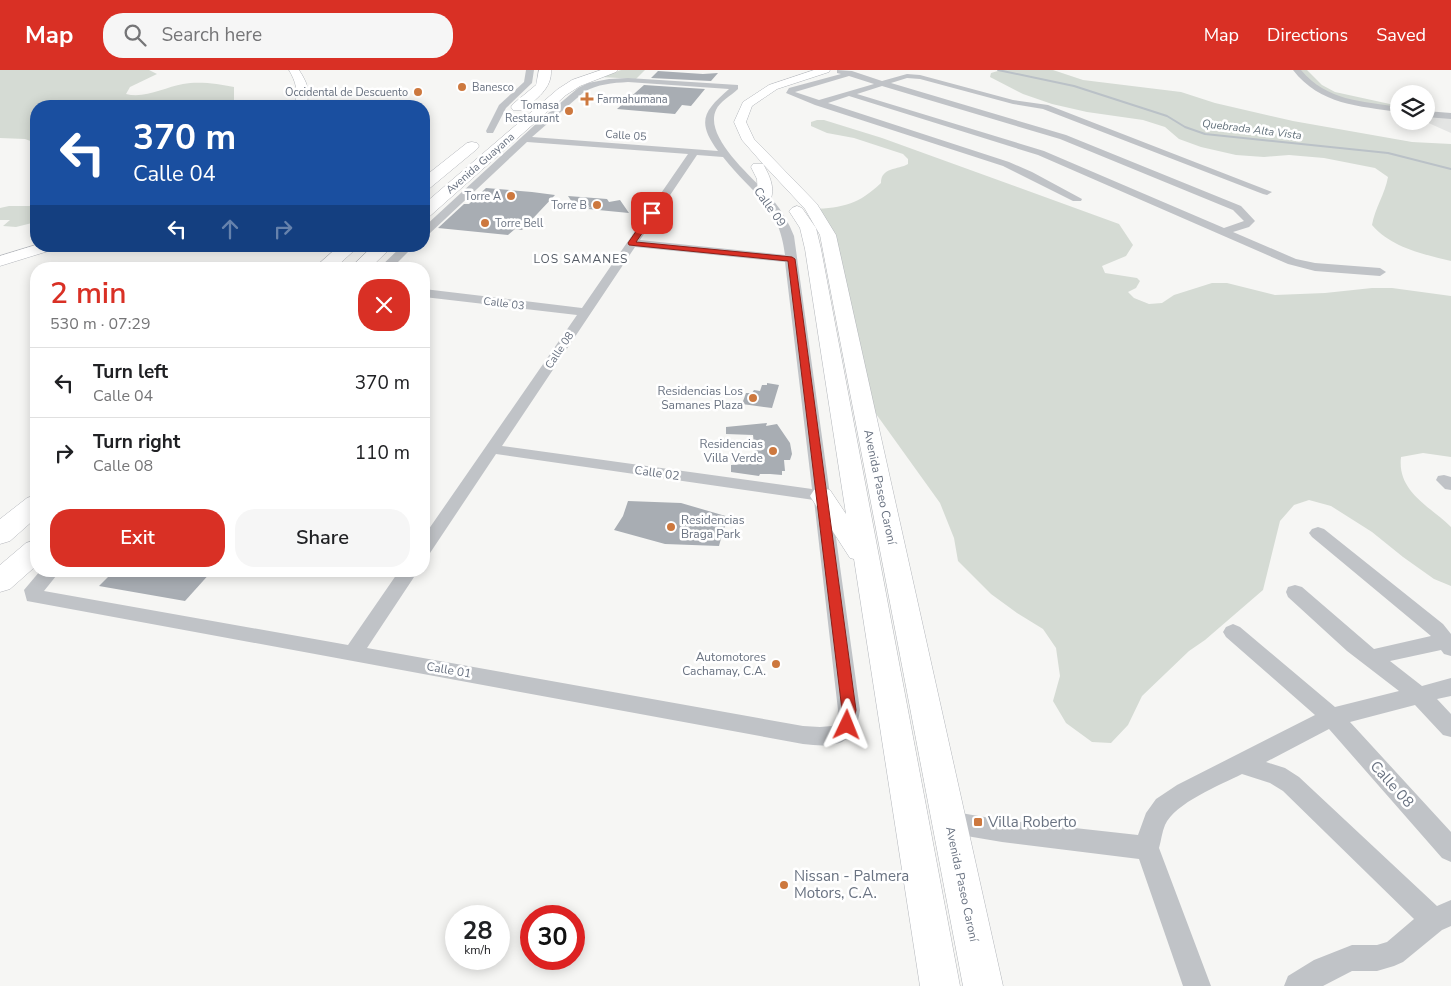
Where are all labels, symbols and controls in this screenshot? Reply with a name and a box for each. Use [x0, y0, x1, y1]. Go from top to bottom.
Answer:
search box [103, 13, 453, 58]
text: Map [25, 19, 73, 51]
icon: search [121, 21, 149, 49]
text: Search here [161, 22, 262, 48]
text: Map [1204, 23, 1239, 47]
text: Directions [1267, 23, 1348, 47]
text: Saved [1376, 23, 1426, 47]
place label: Banesco [472, 80, 514, 95]
marker: Banesco [456, 81, 468, 93]
place label: Occidental de Descuento [285, 85, 408, 100]
map controls [1390, 85, 1435, 130]
button: layers [1390, 85, 1435, 130]
marker: Occidental de Descuento [412, 86, 424, 98]
place label: Farmahumana [597, 92, 668, 107]
marker: Farmahumana [581, 93, 593, 105]
place label: Tomasa Restaurant [505, 98, 559, 126]
marker: Tomasa Restaurant [563, 105, 575, 117]
text: 370 m [133, 114, 236, 161]
water label: Quebrada Alta Vista [1201, 116, 1303, 143]
icon: left [50, 120, 115, 185]
street label: Calle 05 [605, 127, 648, 144]
street label: Avenida Guayana [443, 129, 518, 197]
text: Calle 04 [133, 159, 216, 189]
street label: Calle 09 [750, 184, 790, 230]
place label: Torre A [465, 189, 501, 204]
marker: Torre A [505, 190, 517, 202]
pin [631, 192, 673, 234]
place label: Torre B [551, 198, 587, 213]
marker: Torre B [591, 199, 603, 211]
icon: arrive [638, 199, 666, 227]
icon: left [163, 215, 191, 243]
icon: ahead [216, 215, 244, 243]
icon: right [269, 215, 297, 243]
place label: Torre Bell [495, 216, 544, 231]
marker: Torre Bell [479, 217, 491, 229]
district label: LOS SAMANES [534, 251, 629, 267]
text: 2 min [50, 273, 126, 314]
button: close [358, 279, 410, 331]
street label: Calle 03 [482, 294, 525, 313]
text: 530 m · 07:29 [50, 313, 151, 335]
street label: Calle 08 [542, 329, 577, 372]
text: Turn left [93, 359, 168, 385]
icon: left [50, 369, 78, 397]
text: 370 m [355, 370, 410, 396]
place label: Residencias Los Samanes Plaza [658, 383, 743, 413]
text: Calle 04 [93, 385, 153, 407]
marker: Residencias Los Samanes Plaza [747, 392, 759, 404]
street label: Avenida Paseo Caroní [860, 428, 900, 547]
text: Turn right [93, 429, 180, 455]
place label: Residencias Villa Verde [700, 436, 763, 466]
icon: right [50, 439, 78, 467]
text: 110 m [355, 440, 410, 466]
marker: Residencias Villa Verde [767, 445, 779, 457]
text: Calle 08 [93, 455, 153, 477]
street label: Calle 02 [634, 462, 680, 484]
button: Exit [50, 509, 225, 567]
button: Share [235, 509, 410, 567]
place label: Residencias Braga Park [681, 512, 745, 542]
marker: Residencias Braga Park [665, 521, 677, 533]
place label: Automotores Cachamay, C.A. [682, 649, 766, 679]
street label: Calle 01 [425, 658, 473, 682]
marker: Automotores Cachamay, C.A. [770, 658, 782, 670]
position arrow [820, 698, 872, 750]
street label: Calle 08 [1366, 756, 1418, 812]
place label: Villa Roberto [987, 812, 1077, 832]
marker: Villa Roberto [972, 816, 984, 828]
street label: Avenida Paseo Caroní [942, 825, 982, 944]
place label: Nissan - Palmera Motors, C.A. [794, 866, 909, 903]
marker: Nissan - Palmera Motors, C.A. [778, 879, 790, 891]
speed limit sign: 30 [520, 905, 585, 970]
text: 28 [462, 914, 493, 948]
text: km/h [464, 942, 491, 958]

